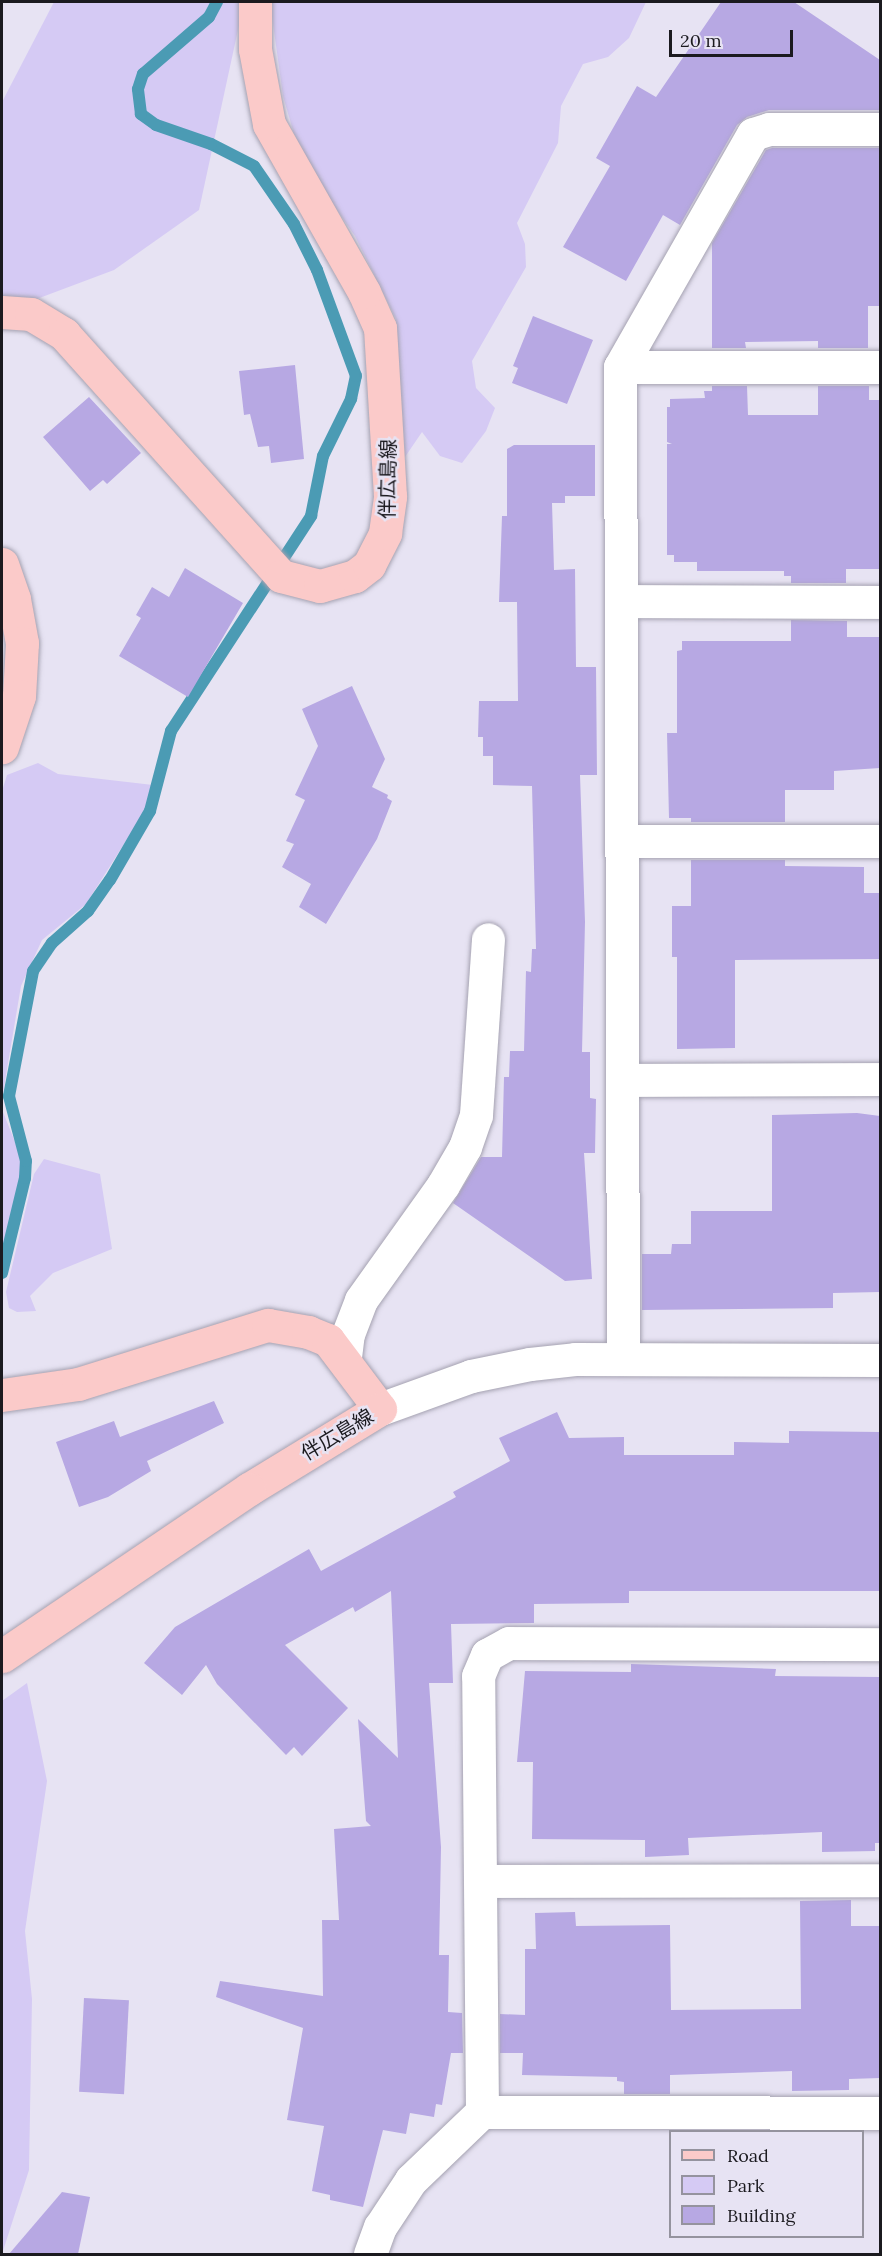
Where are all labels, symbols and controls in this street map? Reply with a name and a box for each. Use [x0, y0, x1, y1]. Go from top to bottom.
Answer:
scale bar [672, 18, 796, 56]
text: 20 m [680, 29, 722, 52]
street label: 伴広島線 [374, 439, 400, 519]
street label: 伴広島線 [297, 1403, 377, 1465]
legend [669, 2130, 864, 2238]
text: Road [727, 2144, 769, 2167]
text: Park [727, 2174, 764, 2197]
text: Building [727, 2204, 795, 2227]

